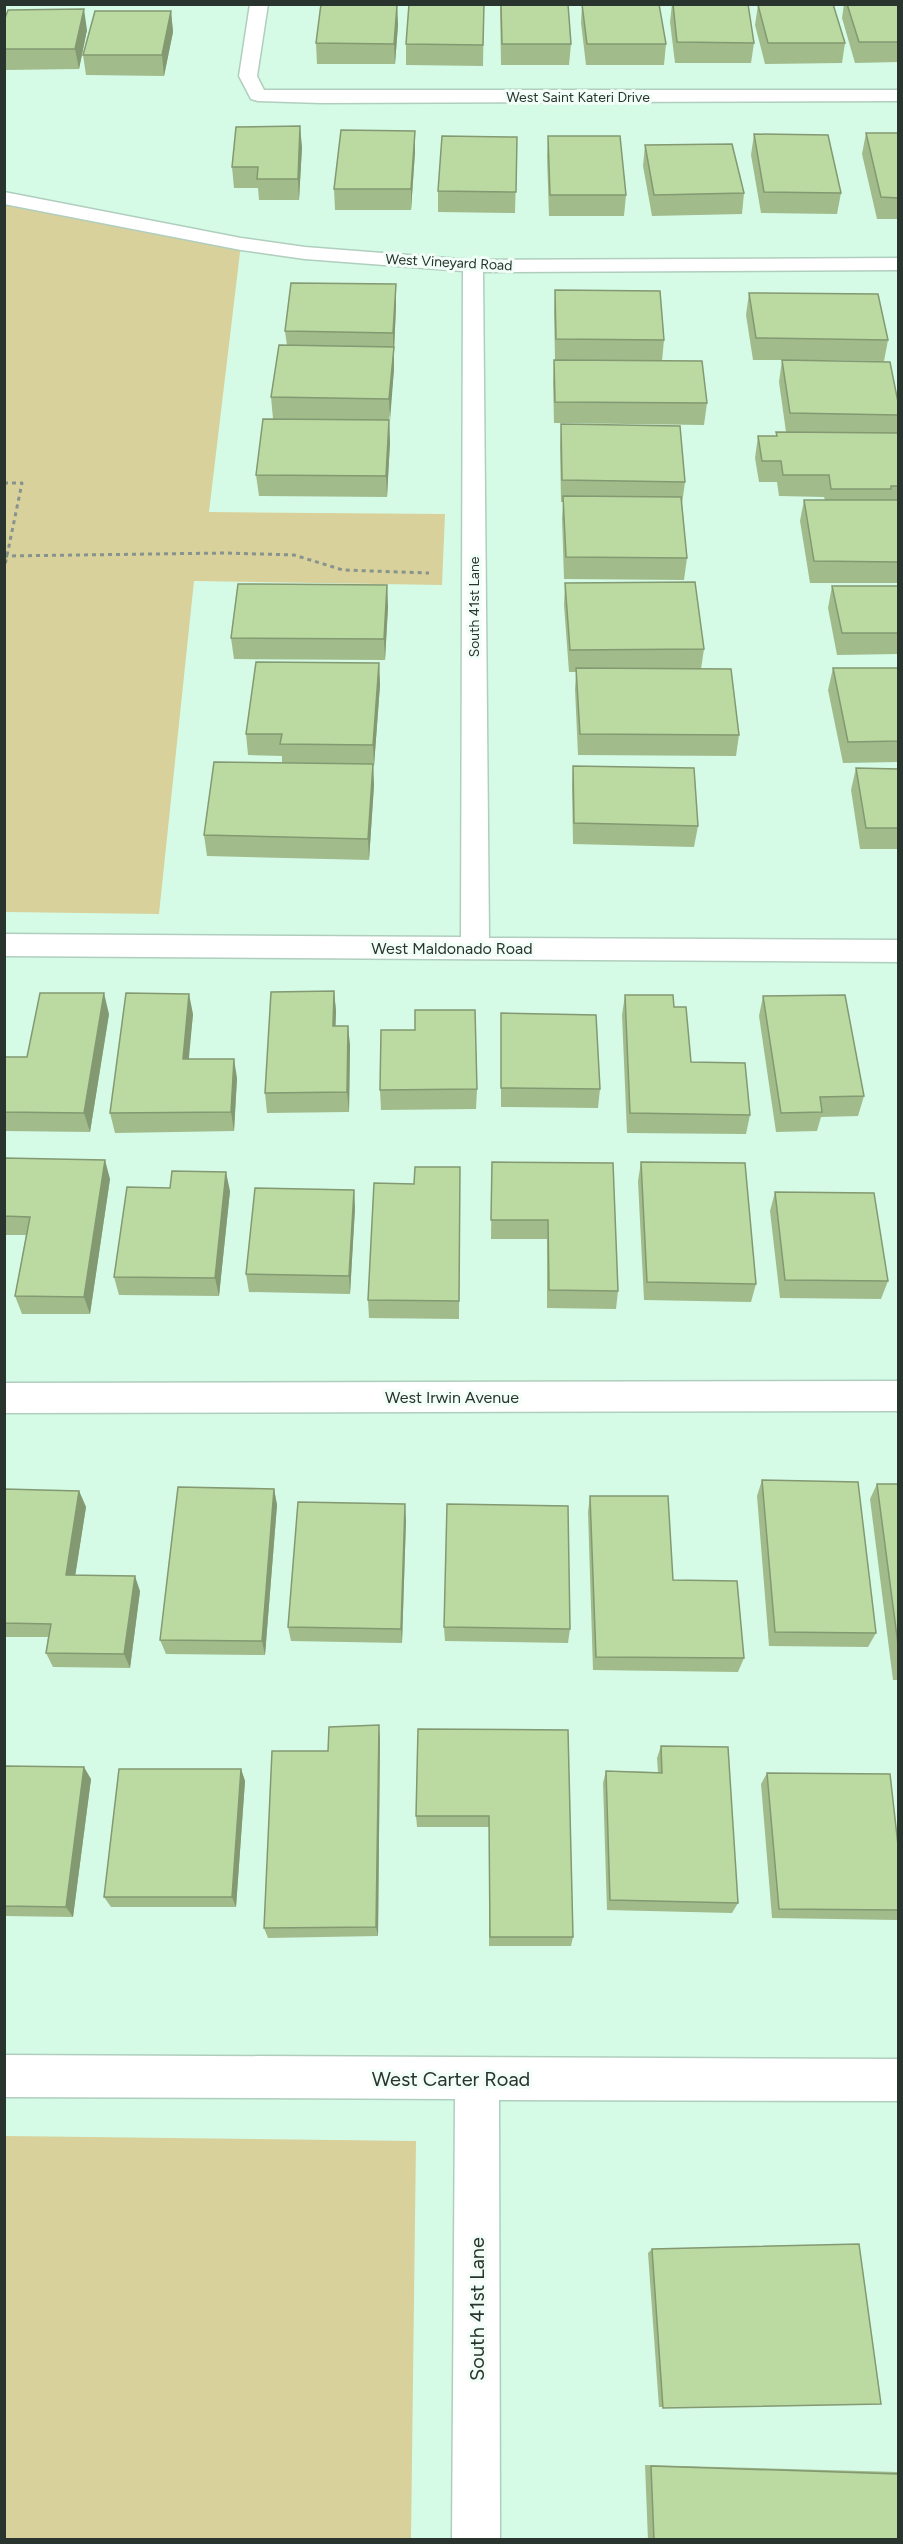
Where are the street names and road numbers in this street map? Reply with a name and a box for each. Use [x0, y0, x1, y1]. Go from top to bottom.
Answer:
street label: West Saint Kateri Drive [506, 89, 650, 106]
street label: West Vineyard Road [385, 251, 513, 274]
street label: South 41st Lane [466, 556, 483, 657]
street label: West Maldonado Road [371, 939, 533, 958]
street label: West Irwin Avenue [385, 1388, 519, 1407]
street label: West Carter Road [372, 2067, 530, 2091]
street label: South 41st Lane [465, 2237, 489, 2381]

